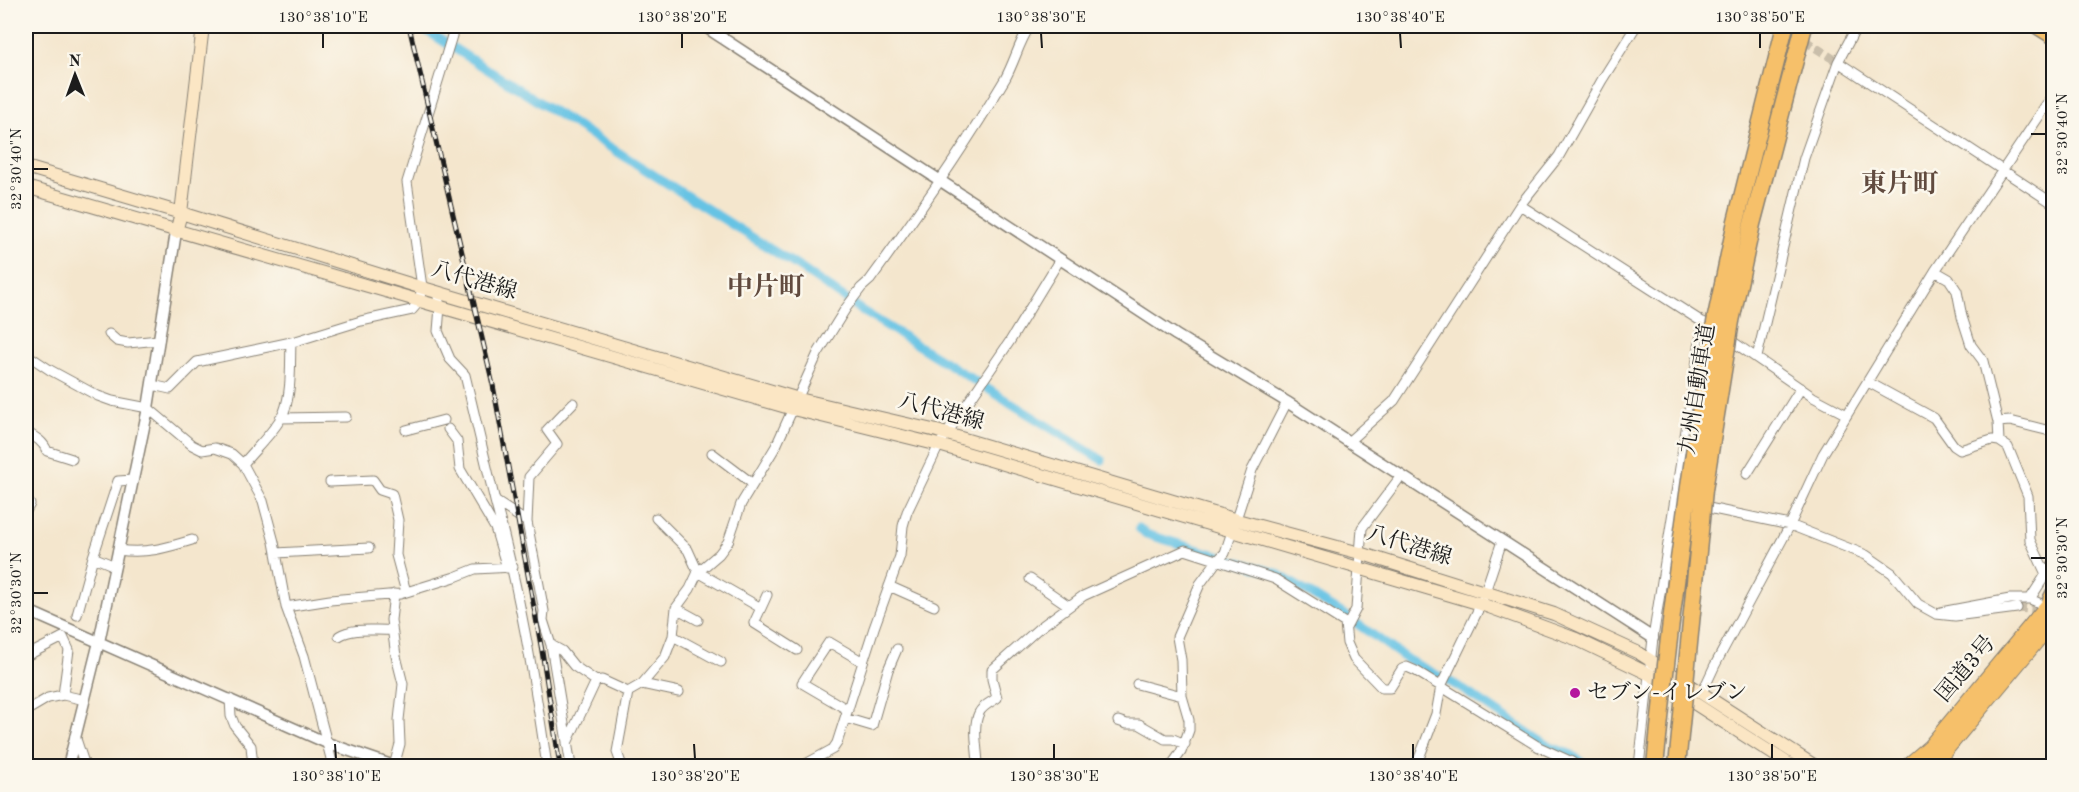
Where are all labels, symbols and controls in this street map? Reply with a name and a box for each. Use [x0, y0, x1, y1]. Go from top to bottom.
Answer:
text: 130°38'10"E [278, 11, 368, 26]
text: 130°38'20"E [637, 11, 727, 26]
text: 130°38'30"E [996, 11, 1086, 26]
text: 130°38'40"E [1355, 11, 1445, 26]
text: 130°38'50"E [1715, 11, 1805, 26]
north arrow [45, 45, 105, 105]
text: N [69, 54, 82, 70]
text: 32°30'40"N [2056, 93, 2071, 175]
text: 32°30'40"N [10, 128, 25, 210]
district label: 東片町 [1861, 169, 1939, 198]
street label: 八代港線 [429, 256, 520, 304]
district label: 中片町 [727, 272, 805, 301]
street label: 九州自動車道 [1675, 322, 1719, 456]
street label: 八代港線 [896, 388, 987, 434]
text: 32°30'30"N [2056, 517, 2071, 599]
street label: 八代港線 [1364, 521, 1455, 569]
text: 32°30'30"N [10, 552, 25, 634]
street label: 国道3号 [1931, 630, 2000, 706]
place label: セブン-イレブン [1587, 681, 1747, 704]
marker: セブン-イレブン [1568, 686, 1582, 700]
text: 130°38'10"E [291, 770, 381, 785]
text: 130°38'20"E [650, 770, 740, 785]
text: 130°38'30"E [1009, 770, 1099, 785]
text: 130°38'40"E [1368, 770, 1458, 785]
text: 130°38'50"E [1727, 770, 1817, 785]

